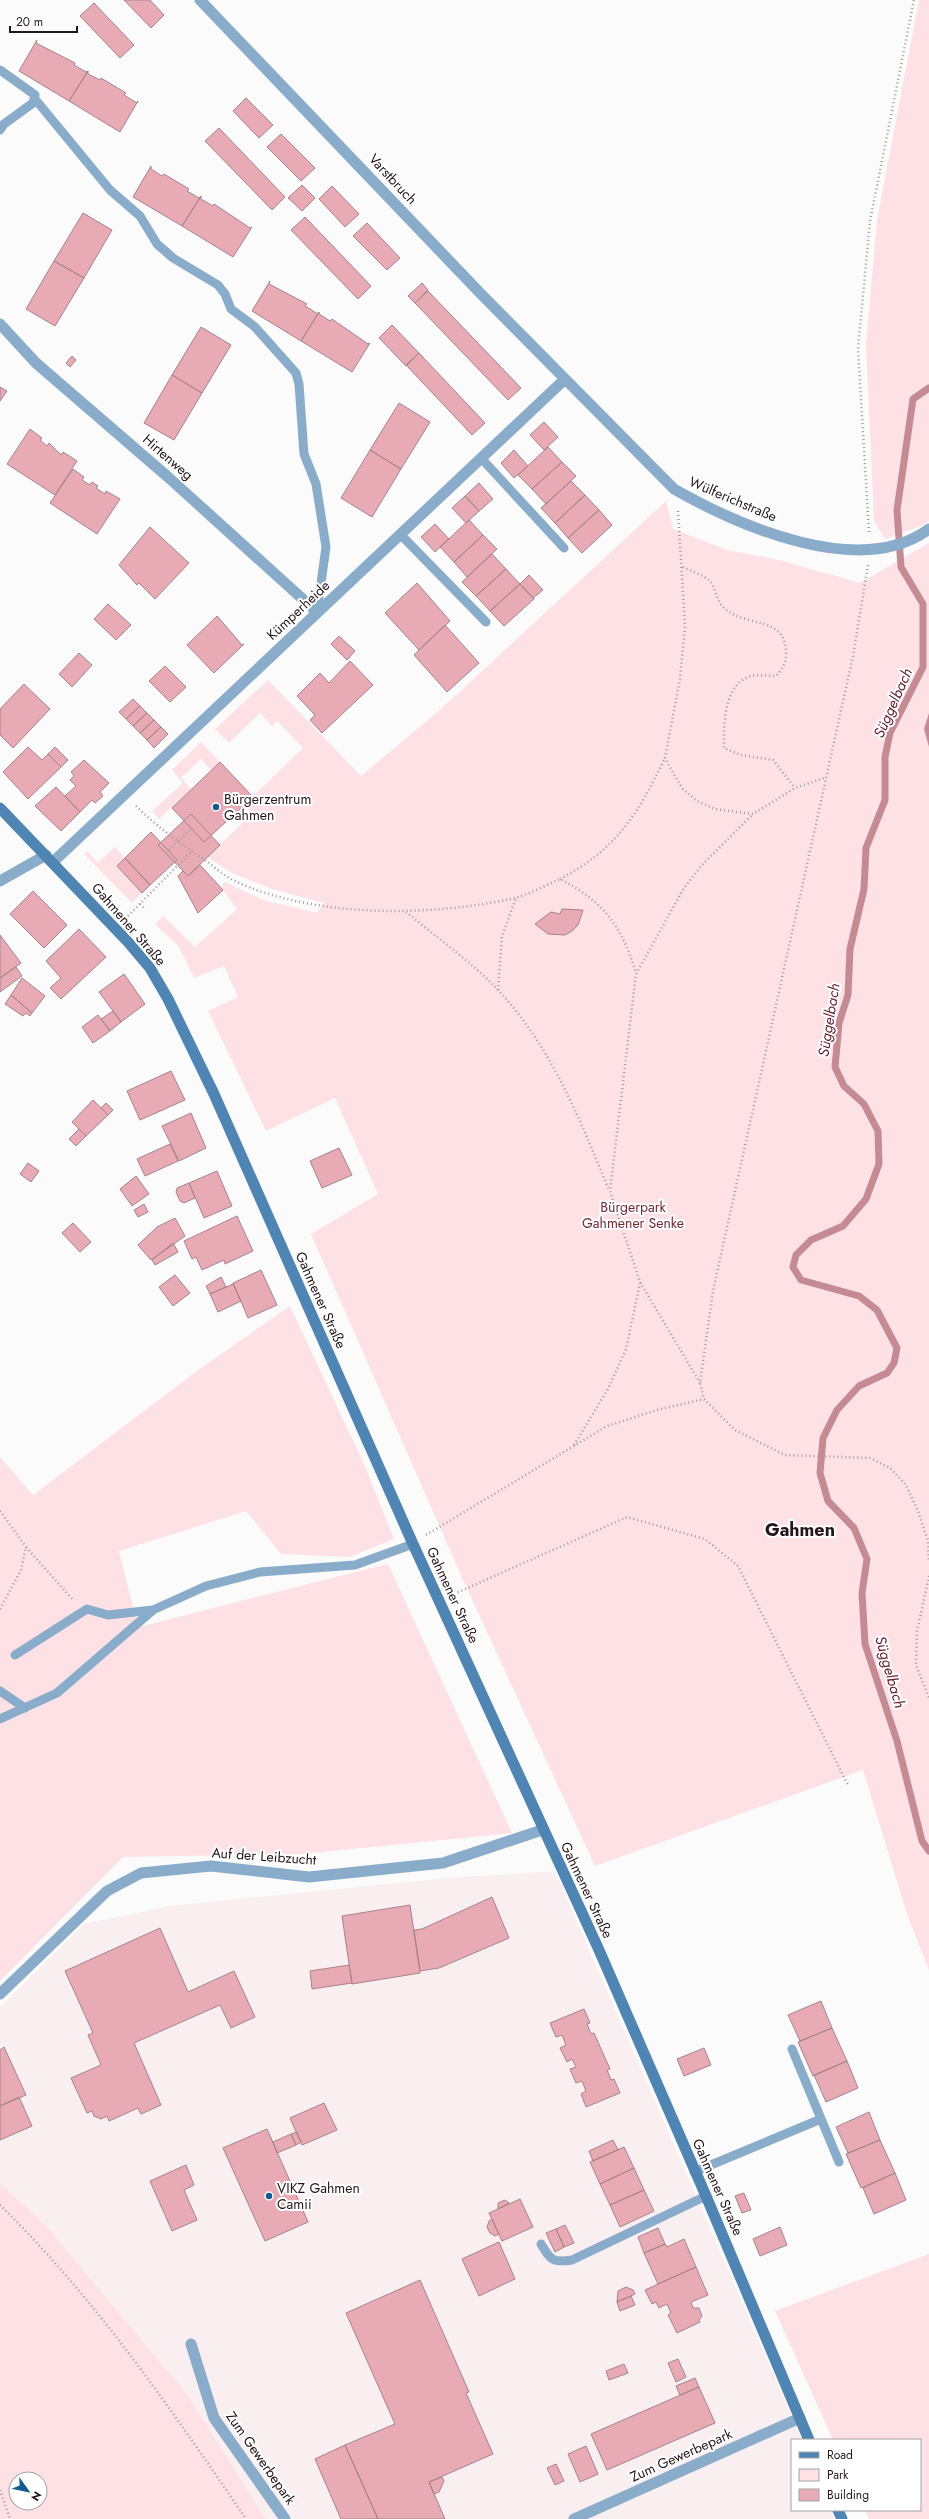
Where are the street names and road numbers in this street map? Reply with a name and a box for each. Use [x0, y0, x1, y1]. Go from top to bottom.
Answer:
street label: Varstbruch [364, 149, 422, 209]
street label: Hirtenweg [138, 430, 198, 484]
street label: Wülferichstraße [686, 471, 780, 527]
street label: Kümperheide [262, 576, 334, 644]
street label: Gahmener Straße [87, 878, 171, 970]
street label: Gahmener Straße [291, 1248, 351, 1352]
street label: Gahmener Straße [422, 1543, 484, 1647]
street label: Gahmener Straße [556, 1838, 618, 1942]
street label: Auf der Leibzucht [211, 1842, 318, 1870]
street label: Gahmener Straße [688, 2135, 748, 2239]
street label: Zum Gewerbepark [221, 2407, 301, 2509]
street label: Zum Gewerbepark [627, 2423, 736, 2486]

